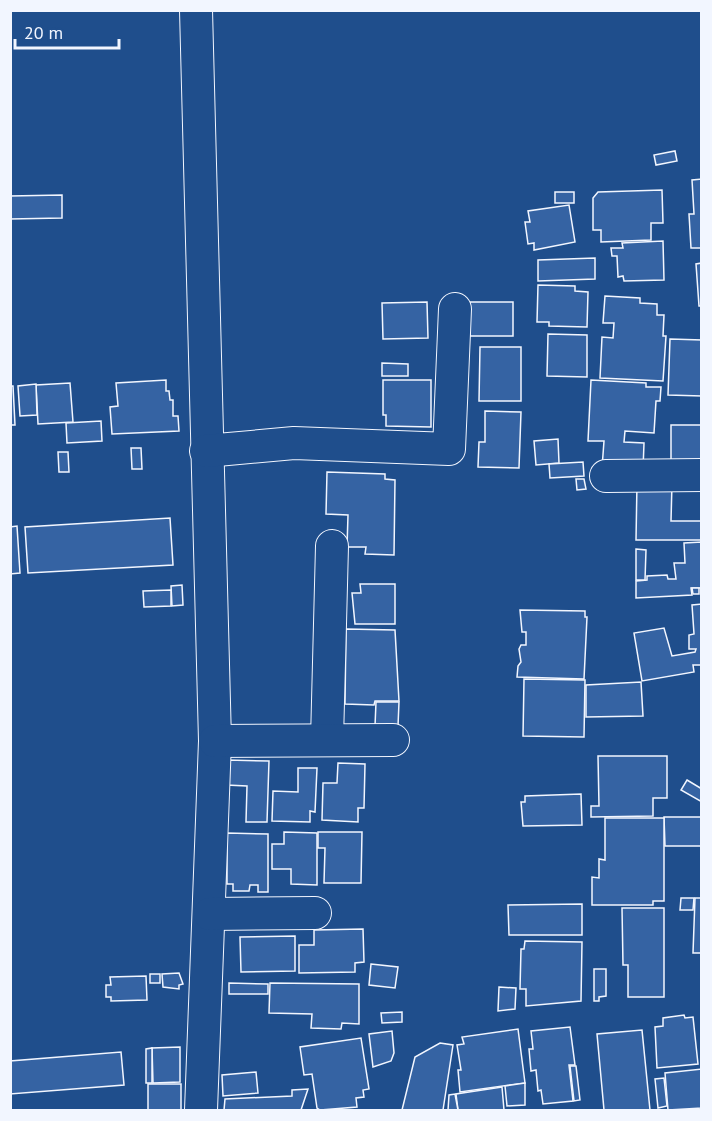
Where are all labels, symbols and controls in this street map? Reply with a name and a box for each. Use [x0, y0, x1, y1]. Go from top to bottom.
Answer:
scale bar [15, 12, 118, 50]
text: 20 m [24, 21, 63, 44]

